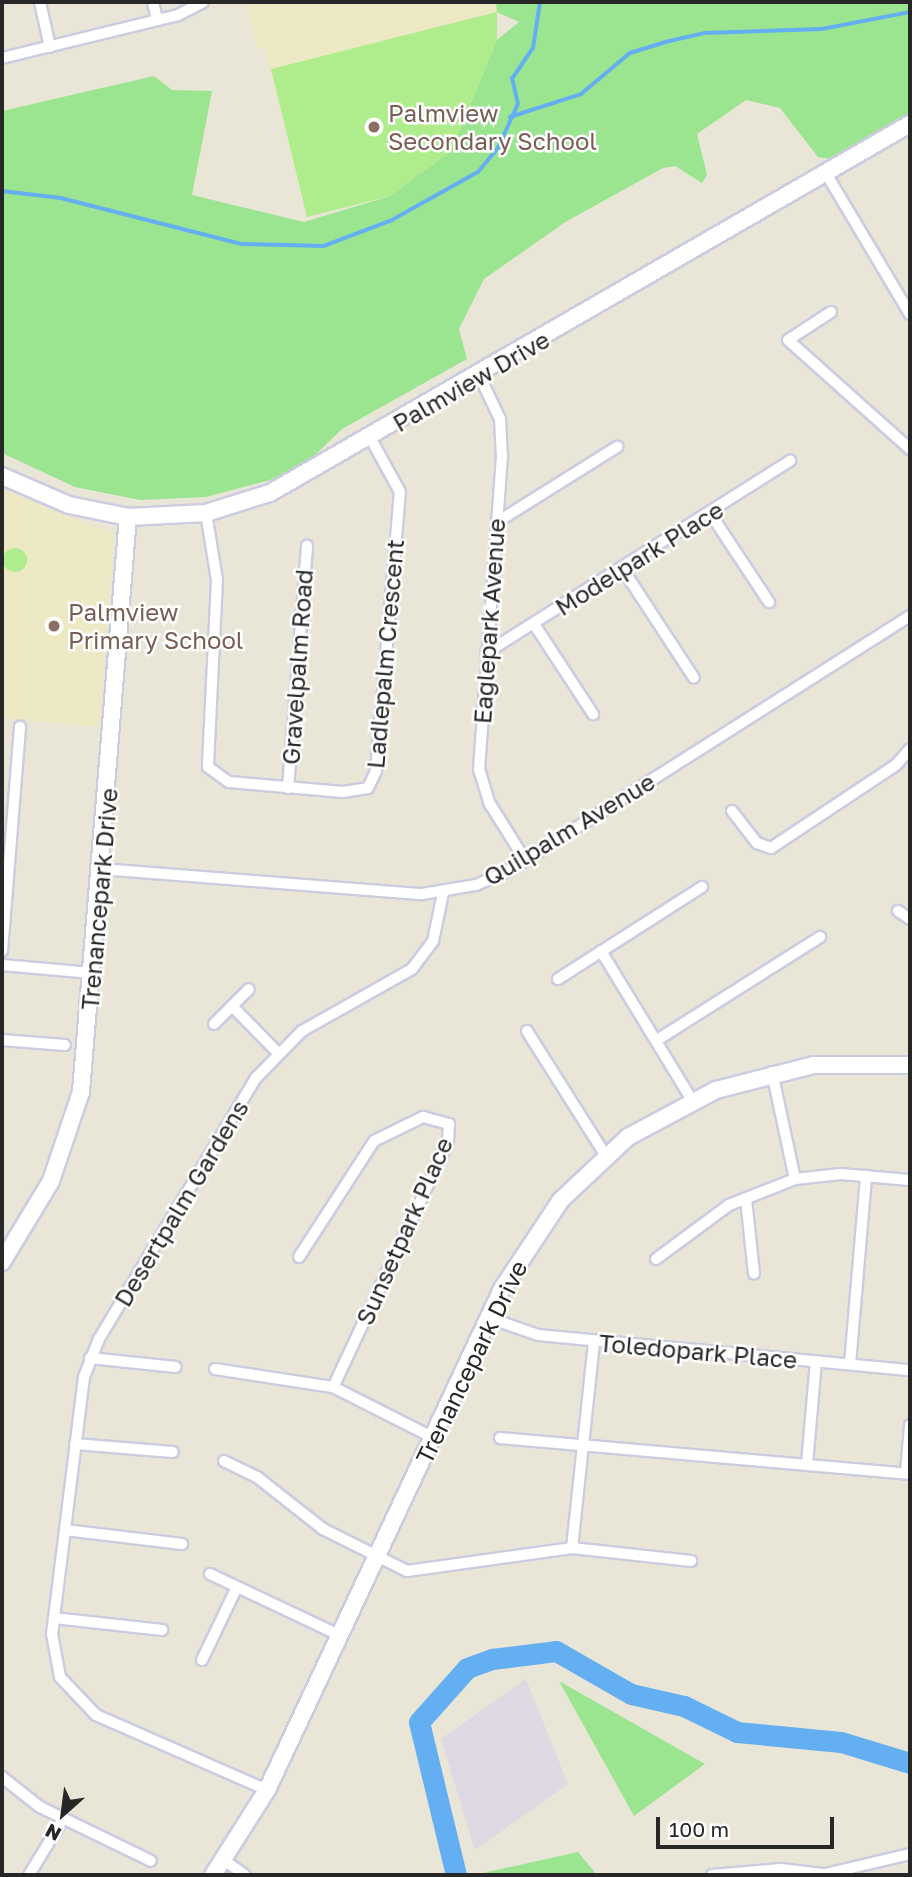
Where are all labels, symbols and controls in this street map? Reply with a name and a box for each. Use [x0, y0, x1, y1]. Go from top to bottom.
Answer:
place label: Palmview Secondary School [388, 99, 597, 155]
marker: Palmview Secondary School [366, 119, 382, 135]
street label: Palmview Drive [388, 325, 554, 437]
street label: Modelpark Place [550, 495, 728, 621]
street label: Eaglepark Avenue [467, 517, 511, 725]
street label: Ladlepalm Crescent [361, 538, 409, 770]
street label: Gravelpalm Road [276, 568, 318, 766]
place label: Palmview Primary School [68, 598, 244, 654]
marker: Palmview Primary School [46, 618, 62, 634]
street label: Quilpalm Avenue [478, 767, 660, 891]
street label: Trenancepark Drive [75, 787, 123, 1011]
street label: Desertpalm Gardens [108, 1095, 254, 1311]
street label: Sunsetpark Place [350, 1133, 458, 1329]
street label: Trenancepark Drive [409, 1256, 533, 1468]
street label: Toledopark Place [598, 1328, 798, 1374]
north arrow [28, 1779, 98, 1849]
scale bar [660, 1804, 838, 1848]
text: 100 m [669, 1816, 729, 1842]
text: N [41, 1819, 65, 1847]

